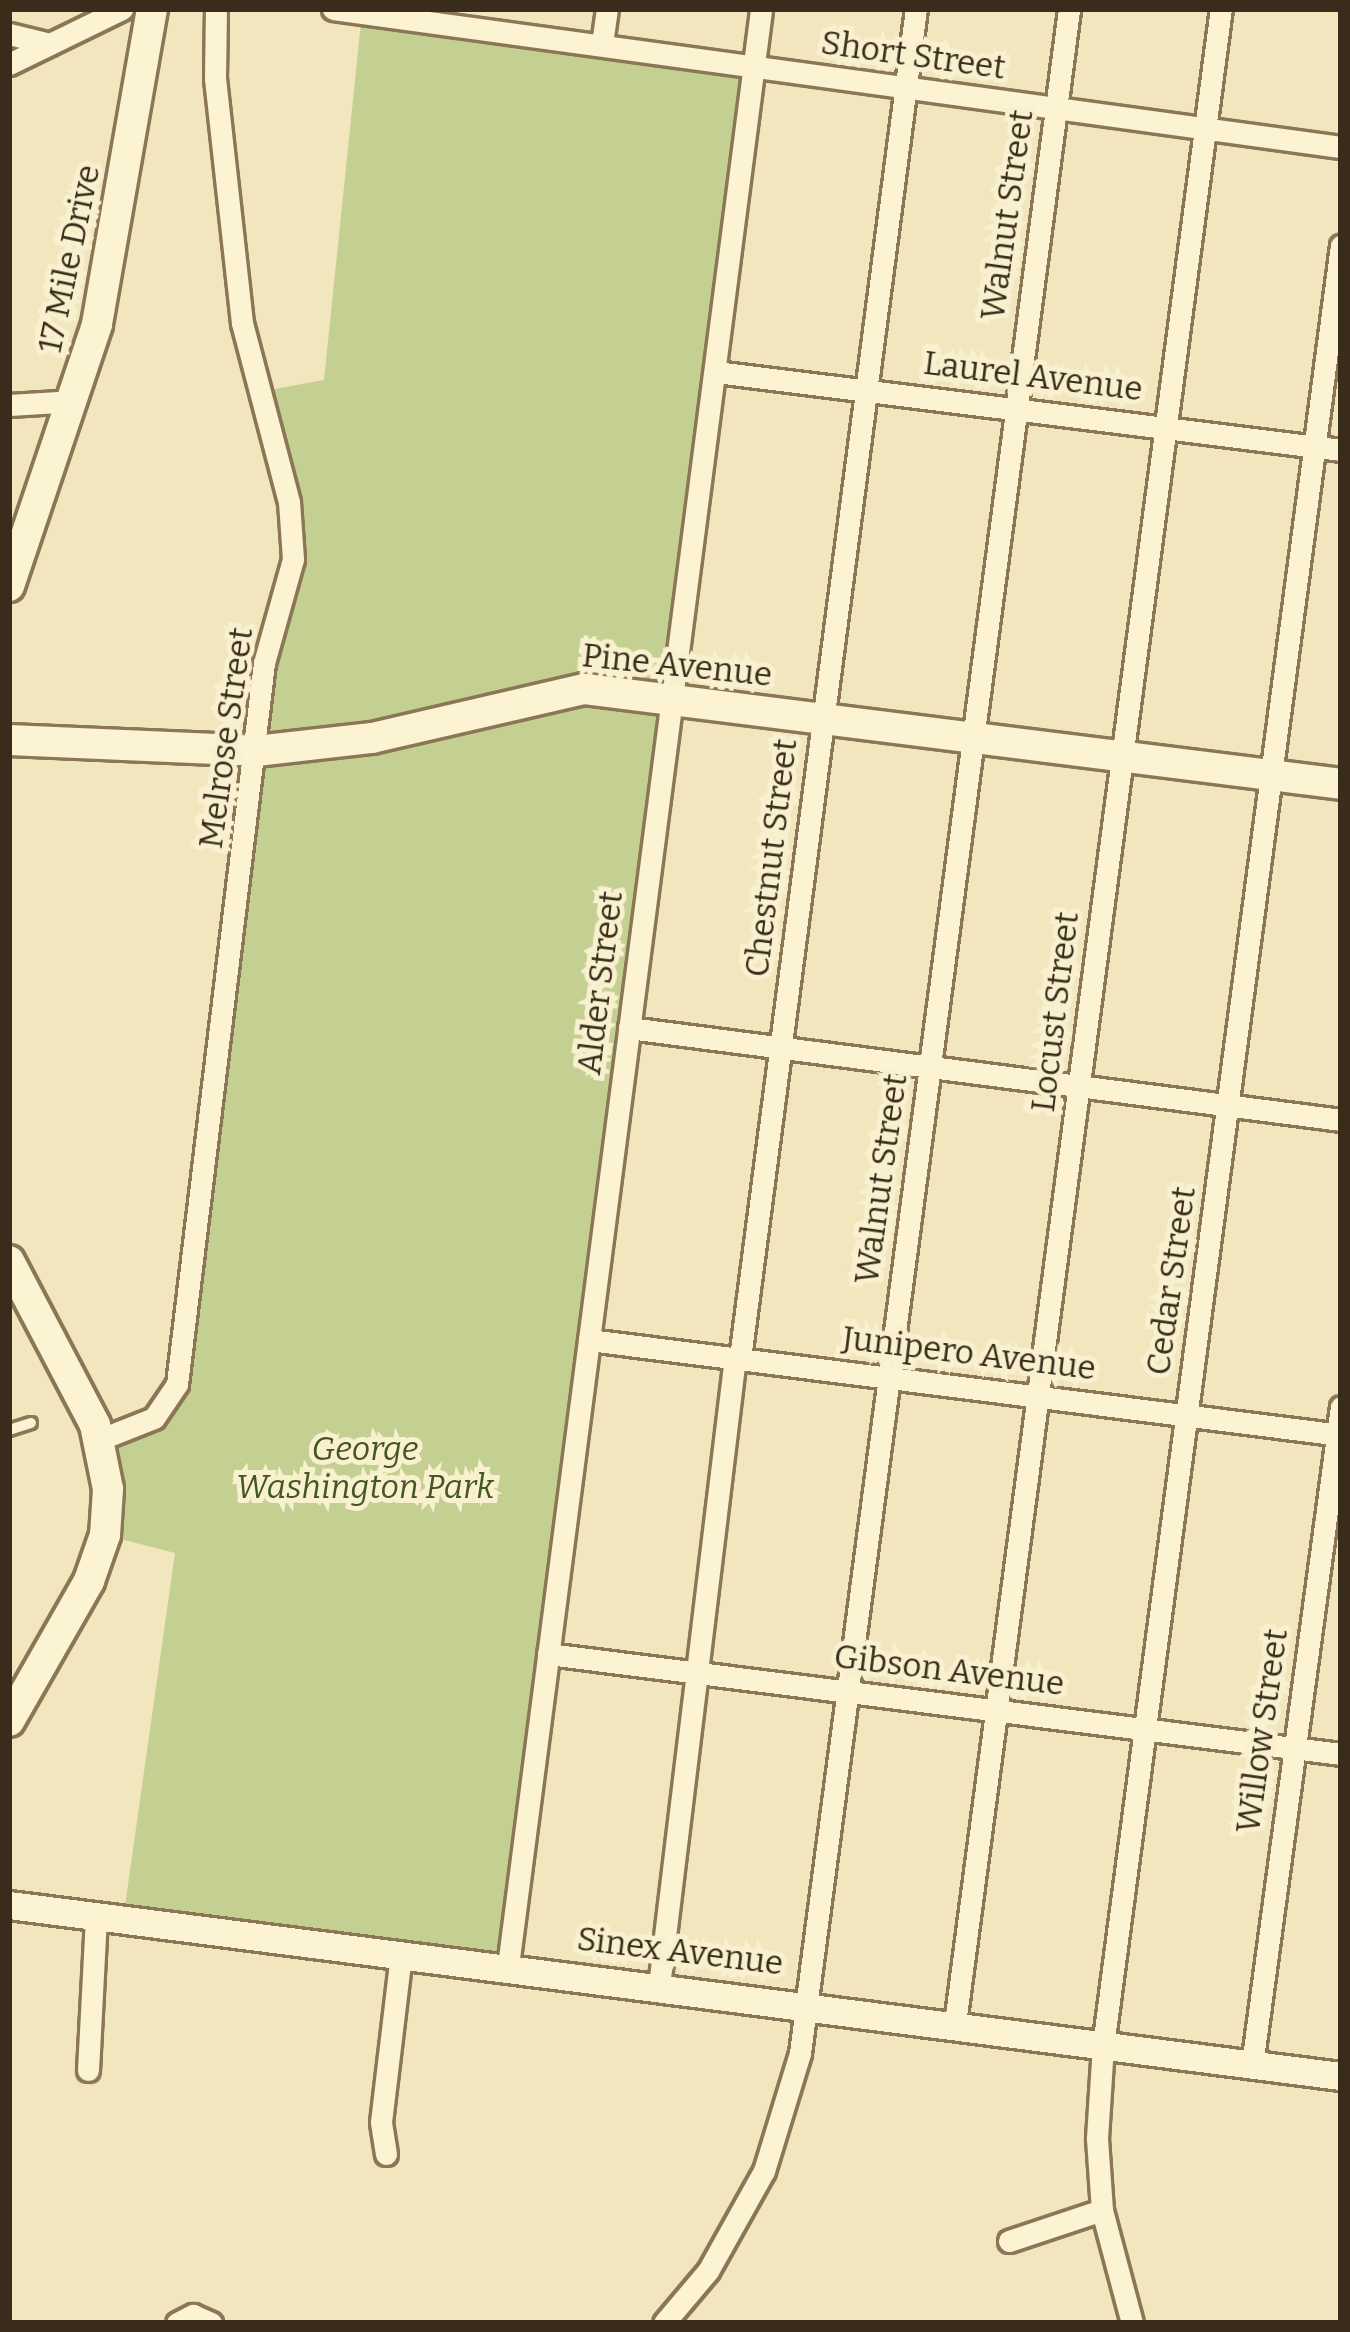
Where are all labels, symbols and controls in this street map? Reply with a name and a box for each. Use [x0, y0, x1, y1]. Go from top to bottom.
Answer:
street label: Short Street [818, 23, 1008, 89]
street label: Walnut Street [974, 107, 1042, 323]
street label: 17 Mile Drive [31, 161, 109, 357]
street label: Laurel Avenue [921, 344, 1145, 410]
street label: Melrose Street [192, 625, 262, 851]
street label: Pine Avenue [580, 636, 774, 696]
street label: Chestnut Street [738, 737, 806, 979]
street label: Alder Street [570, 889, 632, 1077]
street label: Locust Street [1024, 910, 1088, 1114]
street label: Walnut Street [848, 1071, 916, 1287]
street label: Cedar Street [1139, 1184, 1205, 1378]
street label: Junipero Avenue [840, 1319, 1098, 1389]
park label: George Washington Park [236, 1430, 494, 1508]
street label: Willow Street [1229, 1626, 1297, 1836]
street label: Gibson Avenue [832, 1637, 1066, 1705]
street label: Sinex Avenue [575, 1920, 785, 1984]

